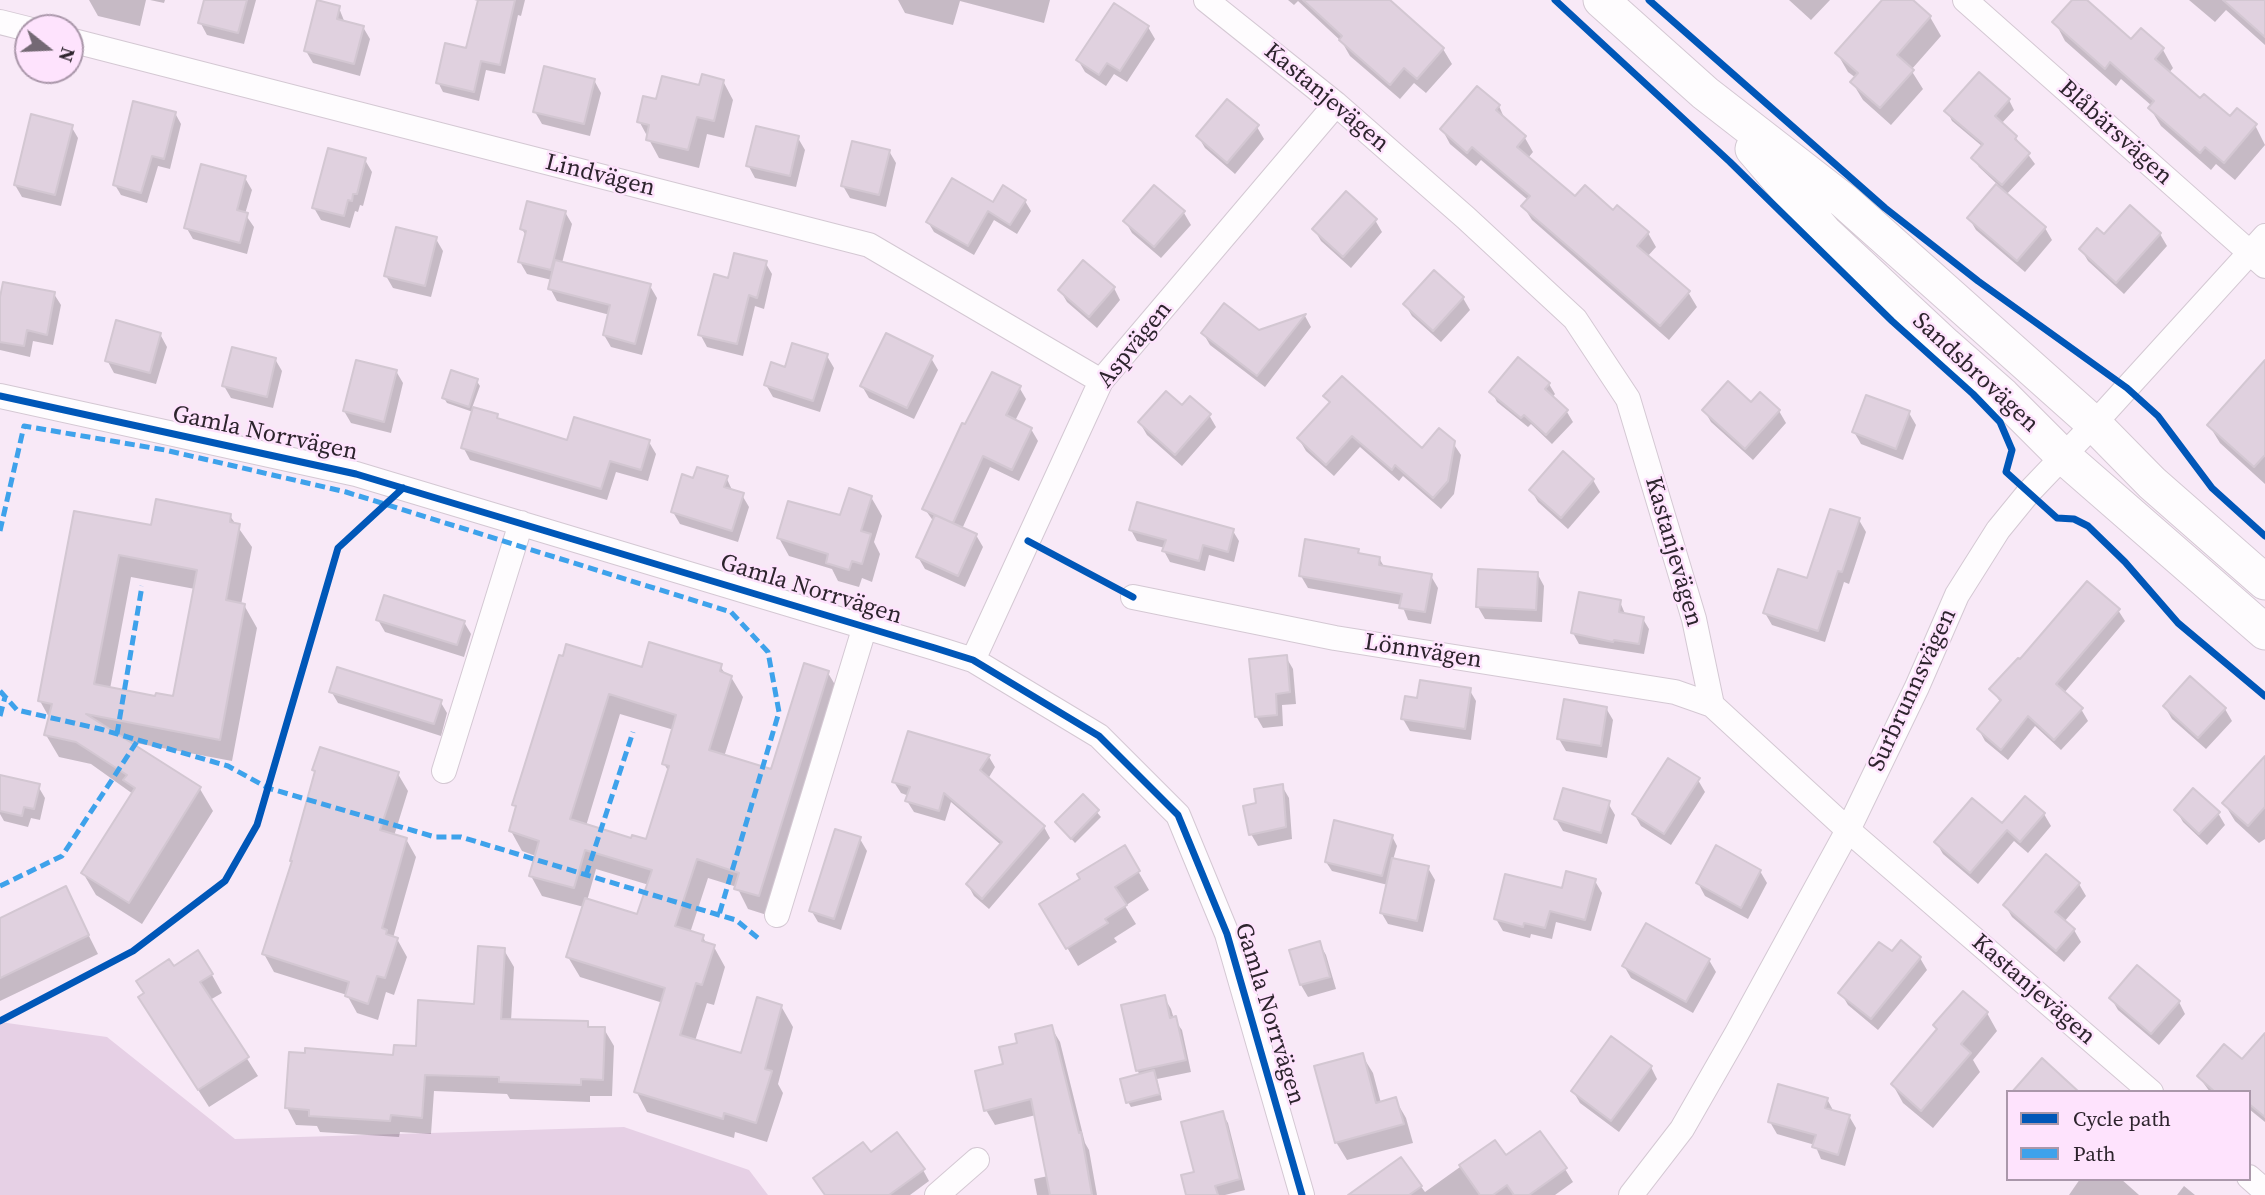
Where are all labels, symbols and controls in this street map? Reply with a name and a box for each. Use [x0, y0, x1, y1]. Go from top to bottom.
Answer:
north arrow [14, 14, 84, 84]
street label: Kastanjevägen [1258, 37, 1394, 159]
text: N [53, 44, 82, 65]
street label: Blåbärsvägen [2052, 74, 2178, 192]
street label: Lindvägen [542, 148, 658, 204]
street label: Aspvägen [1091, 296, 1179, 394]
street label: Sandsbrovägen [1906, 307, 2044, 439]
street label: Gamla Norrvägen [170, 400, 360, 468]
street label: Kastanjevägen [1638, 474, 1708, 630]
street label: Gamla Norrvägen [717, 549, 905, 631]
street label: Surbrunnsvägen [1863, 604, 1963, 776]
street label: Lönnvägen [1362, 629, 1484, 675]
street label: Gamla Norrvägen [1228, 920, 1310, 1108]
street label: Kastanjevägen [1965, 929, 2101, 1051]
legend [2006, 1090, 2251, 1181]
text: Cycle path [2073, 1104, 2171, 1133]
text: Path [2073, 1139, 2116, 1168]

